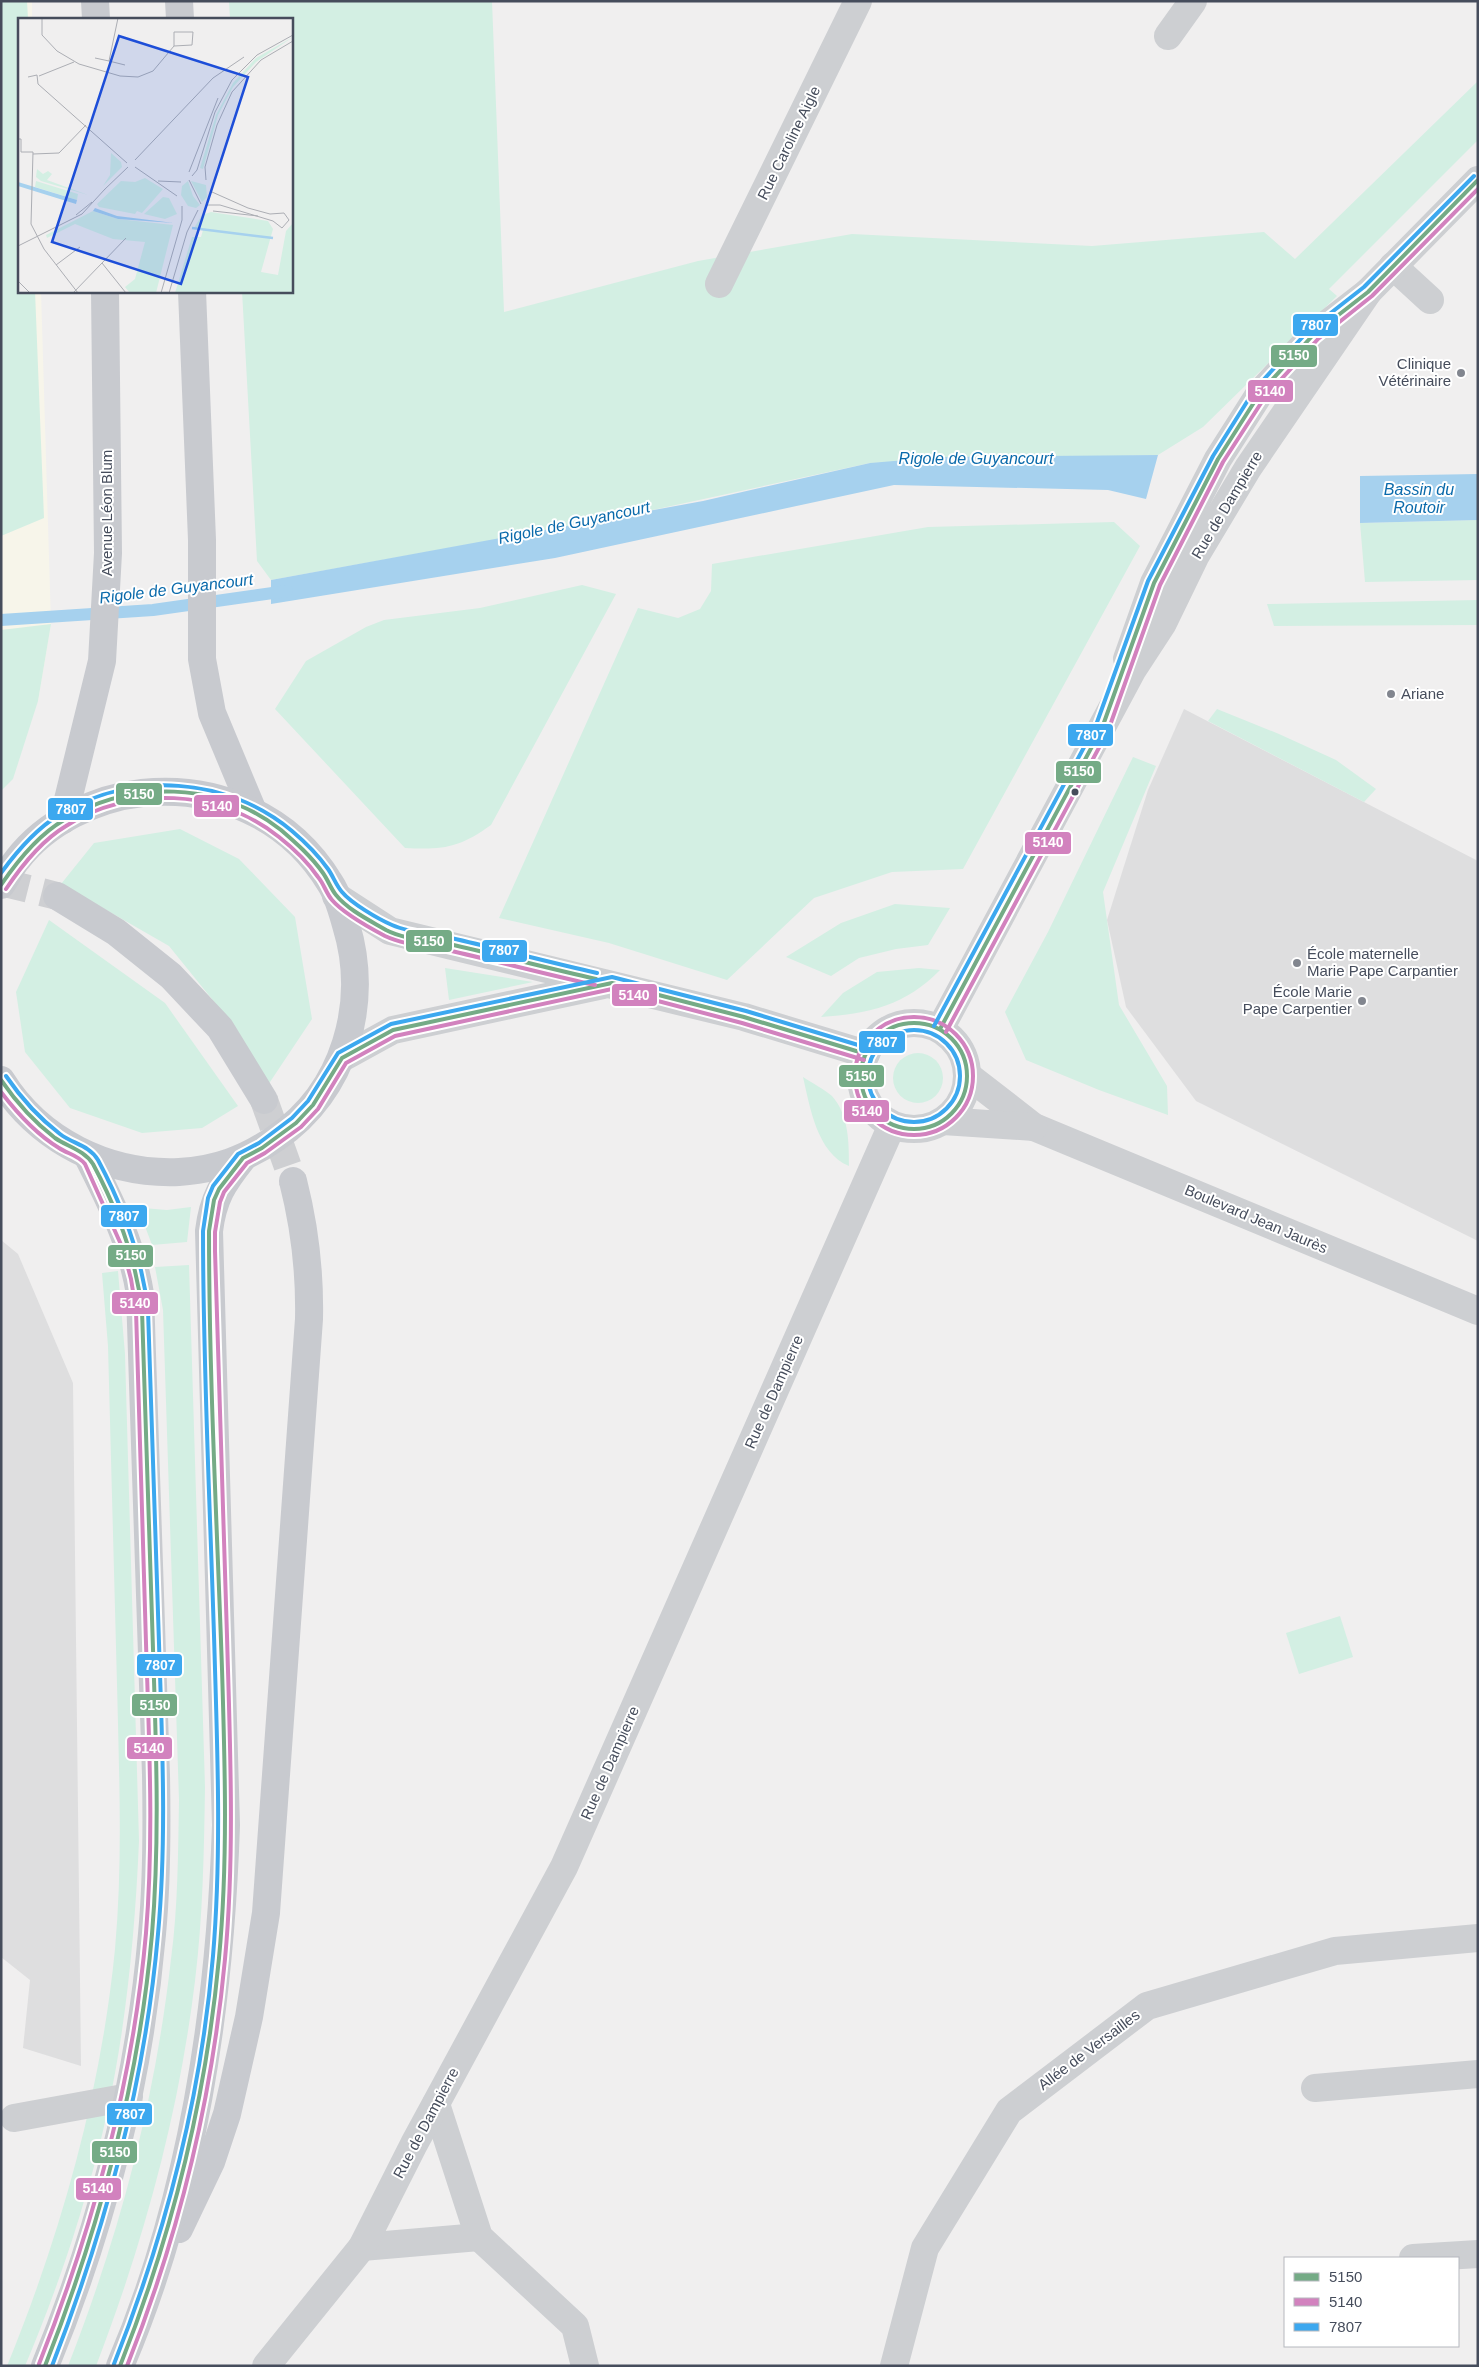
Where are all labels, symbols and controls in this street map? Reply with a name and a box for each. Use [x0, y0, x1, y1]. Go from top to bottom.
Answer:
inset map [18, 18, 292, 292]
street label: Rue Caroline Aigle [754, 83, 823, 202]
line badge: 7807 [1292, 313, 1339, 337]
text: 7807 [1300, 317, 1332, 333]
line badge: 5150 [1270, 344, 1318, 368]
text: 5150 [1278, 347, 1310, 363]
place label: Clinique Vétérinaire [1378, 355, 1451, 389]
marker: Clinique Vétérinaire [1455, 367, 1467, 379]
line badge: 5140 [1247, 379, 1294, 403]
text: 5140 [1254, 383, 1286, 399]
street label: Rue de Dampierre [1188, 448, 1265, 562]
street label: Avenue Léon Blum [98, 450, 115, 576]
water label: Rigole de Guyancourt [899, 450, 1054, 467]
water label: Bassin du Routoir [1384, 481, 1454, 516]
water label: Rigole de Guyancourt [497, 498, 652, 547]
water label: Rigole de Guyancourt [98, 571, 254, 606]
place label: Ariane [1401, 685, 1444, 702]
marker: Ariane [1385, 688, 1397, 700]
line badge: 7807 [1067, 723, 1114, 747]
text: 7807 [1075, 727, 1107, 743]
line badge: 5150 [1055, 760, 1102, 784]
text: 5150 [1063, 763, 1095, 779]
line badge: 5150 [115, 782, 163, 806]
text: 5150 [123, 786, 155, 802]
unlabelled marker [1070, 787, 1080, 797]
line badge: 5140 [193, 794, 240, 818]
line badge: 7807 [47, 797, 94, 821]
text: 5140 [201, 798, 233, 814]
text: 7807 [55, 801, 87, 817]
line badge: 5140 [1024, 831, 1072, 855]
text: 5140 [1032, 834, 1064, 850]
line badge: 5150 [405, 929, 453, 953]
text: 5150 [413, 933, 445, 949]
line badge: 7807 [481, 939, 528, 963]
text: 7807 [488, 942, 520, 958]
place label: École maternelle Marie Pape Carpantier [1307, 945, 1458, 979]
marker: École maternelle Marie Pape Carpantier [1291, 957, 1303, 969]
line badge: 5140 [611, 983, 658, 1007]
place label: École Marie Pape Carpentier [1243, 983, 1352, 1017]
text: 5140 [618, 987, 650, 1003]
marker: École Marie Pape Carpentier [1356, 995, 1368, 1007]
line badge: 7807 [858, 1030, 906, 1054]
text: 7807 [866, 1034, 898, 1050]
line badge: 5150 [838, 1064, 885, 1088]
text: 5150 [845, 1068, 877, 1084]
line badge: 5140 [843, 1099, 890, 1123]
text: 5140 [851, 1103, 883, 1119]
street label: Boulevard Jean Jaurès [1182, 1181, 1330, 1256]
line badge: 7807 [100, 1204, 148, 1228]
text: 7807 [108, 1208, 140, 1224]
line badge: 5150 [107, 1244, 154, 1268]
text: 5150 [115, 1247, 147, 1263]
line badge: 5140 [111, 1291, 159, 1315]
text: 5140 [119, 1295, 151, 1311]
street label: Rue de Dampierre [741, 1332, 806, 1451]
line badge: 7807 [136, 1653, 183, 1677]
text: 7807 [144, 1657, 176, 1673]
line badge: 5150 [131, 1693, 178, 1717]
text: 5150 [139, 1697, 171, 1713]
street label: Rue de Dampierre [577, 1703, 642, 1822]
line badge: 5140 [126, 1736, 173, 1760]
text: 5140 [133, 1740, 165, 1756]
street label: Allée de Versailles [1035, 2006, 1143, 2093]
street label: Rue de Dampierre [389, 2065, 462, 2181]
line badge: 7807 [106, 2102, 153, 2126]
text: 7807 [114, 2106, 146, 2122]
line badge: 5150 [91, 2140, 138, 2164]
text: 5150 [99, 2144, 131, 2160]
line badge: 5140 [75, 2177, 122, 2201]
text: 5140 [82, 2180, 114, 2196]
legend [1284, 2257, 1459, 2347]
text: 5150 [1329, 2268, 1362, 2285]
text: 5140 [1329, 2293, 1362, 2310]
text: 7807 [1329, 2318, 1362, 2335]

